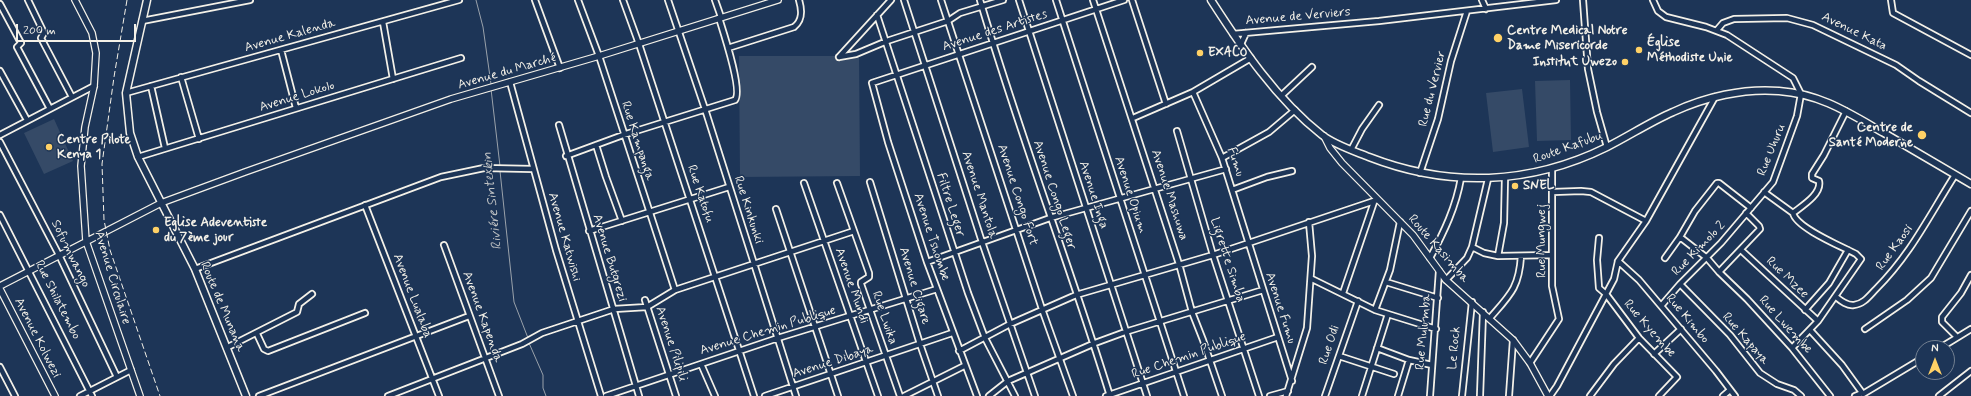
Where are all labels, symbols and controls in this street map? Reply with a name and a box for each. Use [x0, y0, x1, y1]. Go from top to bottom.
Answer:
street label: Avenue de Verviers [1245, 5, 1351, 29]
street label: Avenue des Artistes [941, 7, 1049, 55]
street label: Avenue Kata [1819, 10, 1889, 54]
scale bar [18, 16, 138, 42]
street label: Avenue Kalenda [243, 16, 337, 56]
text: 200 m [23, 23, 56, 39]
place label: Centre Medical Notre Dame Misericorde [1507, 23, 1628, 54]
marker: Centre Medical Notre Dame Misericorde [1492, 32, 1504, 44]
place label: Église Méthodiste Unie [1647, 35, 1733, 66]
place label: EXACO [1208, 45, 1248, 61]
marker: Église Méthodiste Unie [1634, 45, 1644, 55]
marker: EXACO [1195, 48, 1205, 58]
street label: Rue du Vervier [1416, 49, 1450, 129]
street label: Avenue du Marché [456, 51, 558, 93]
place label: Institut Uwezo [1533, 54, 1617, 70]
marker: Institut Uwezo [1620, 57, 1630, 67]
street label: Avenue Lokolo [258, 78, 336, 116]
street label: Rue Kampanga [617, 99, 657, 183]
place label: Centre de Santé Moderne [1829, 120, 1913, 151]
street label: Rue Uhuru [1754, 122, 1790, 178]
street label: Route Kafubu [1531, 128, 1605, 168]
marker: Centre de Santé Moderne [1916, 129, 1928, 141]
place label: Centre Pilote Kenya 1 [57, 132, 131, 163]
street label: Avenue Congo Leger [1029, 138, 1079, 252]
marker: Centre Pilote Kenya 1 [44, 142, 54, 152]
street label: Avenue Congo Fort [993, 142, 1041, 248]
street label: Fumu [1223, 145, 1247, 179]
street label: Avenue Mashuwa [1147, 148, 1191, 242]
street label: Avenue Mantola [957, 149, 1001, 241]
water label: Riviére Sintexkin [480, 151, 506, 251]
street label: Avenue Opium [1110, 154, 1150, 236]
street label: Avenue Inga [1075, 159, 1111, 231]
street label: Rue Katofu [683, 163, 717, 225]
street label: Filtre Leger [932, 171, 968, 239]
street label: Rue Kinkunki [730, 174, 766, 246]
place label: SNEL [1523, 178, 1555, 194]
marker: SNEL [1510, 181, 1520, 191]
street label: Avenue Katwishi [544, 191, 584, 283]
street label: Avenue Tshombe [910, 191, 952, 283]
street label: Rue Mungwej [1534, 204, 1550, 278]
street label: Avenue Butgrezi [588, 212, 630, 304]
street label: Route Kasimba [1404, 212, 1472, 286]
place label: Eglise Adeventiste du 7ème jour [164, 215, 267, 246]
street label: Ligrette Simba [1206, 216, 1248, 304]
street label: Sofumwango [47, 218, 93, 290]
street label: Rue Kimolo 2 [1669, 218, 1729, 280]
street label: Rue Kaosi [1873, 222, 1917, 274]
marker: Eglise Adeventiste du 7ème jour [151, 225, 161, 235]
street label: Avenue Circulaire [90, 230, 134, 326]
street label: Avenue Cigare [895, 245, 933, 327]
street label: Avenue Mundi [831, 246, 871, 326]
street label: Avenue Lualaba [389, 252, 435, 340]
street label: Rue Mzee [1762, 254, 1812, 302]
street label: Rue Shilatembo [30, 258, 84, 342]
street label: Route de Munana [196, 260, 248, 354]
street label: Avenue Kapenda [458, 269, 506, 365]
street label: Avenue Fumu [1261, 270, 1299, 346]
street label: Rue Lwika [868, 289, 900, 347]
street label: Rue Kimbo [1662, 291, 1712, 347]
street label: Rue Mulumba [1413, 293, 1435, 371]
street label: Rue Lwembe [1755, 293, 1815, 357]
street label: Avenue Kolwezi [10, 295, 64, 381]
street label: Rue Kyembe [1620, 297, 1678, 361]
street label: Avenue Chemin Publique [698, 303, 838, 359]
street label: Avenue Pilipili [652, 305, 690, 383]
street label: Rue Kapaya [1718, 310, 1772, 368]
street label: Rue Odi [1316, 323, 1344, 367]
street label: Le Rock [1445, 326, 1465, 370]
street label: Rue Chemin Publique [1130, 329, 1248, 383]
north arrow [1915, 340, 1955, 380]
street label: Avenue Dibaya [791, 342, 875, 382]
text: N [1931, 342, 1939, 356]

